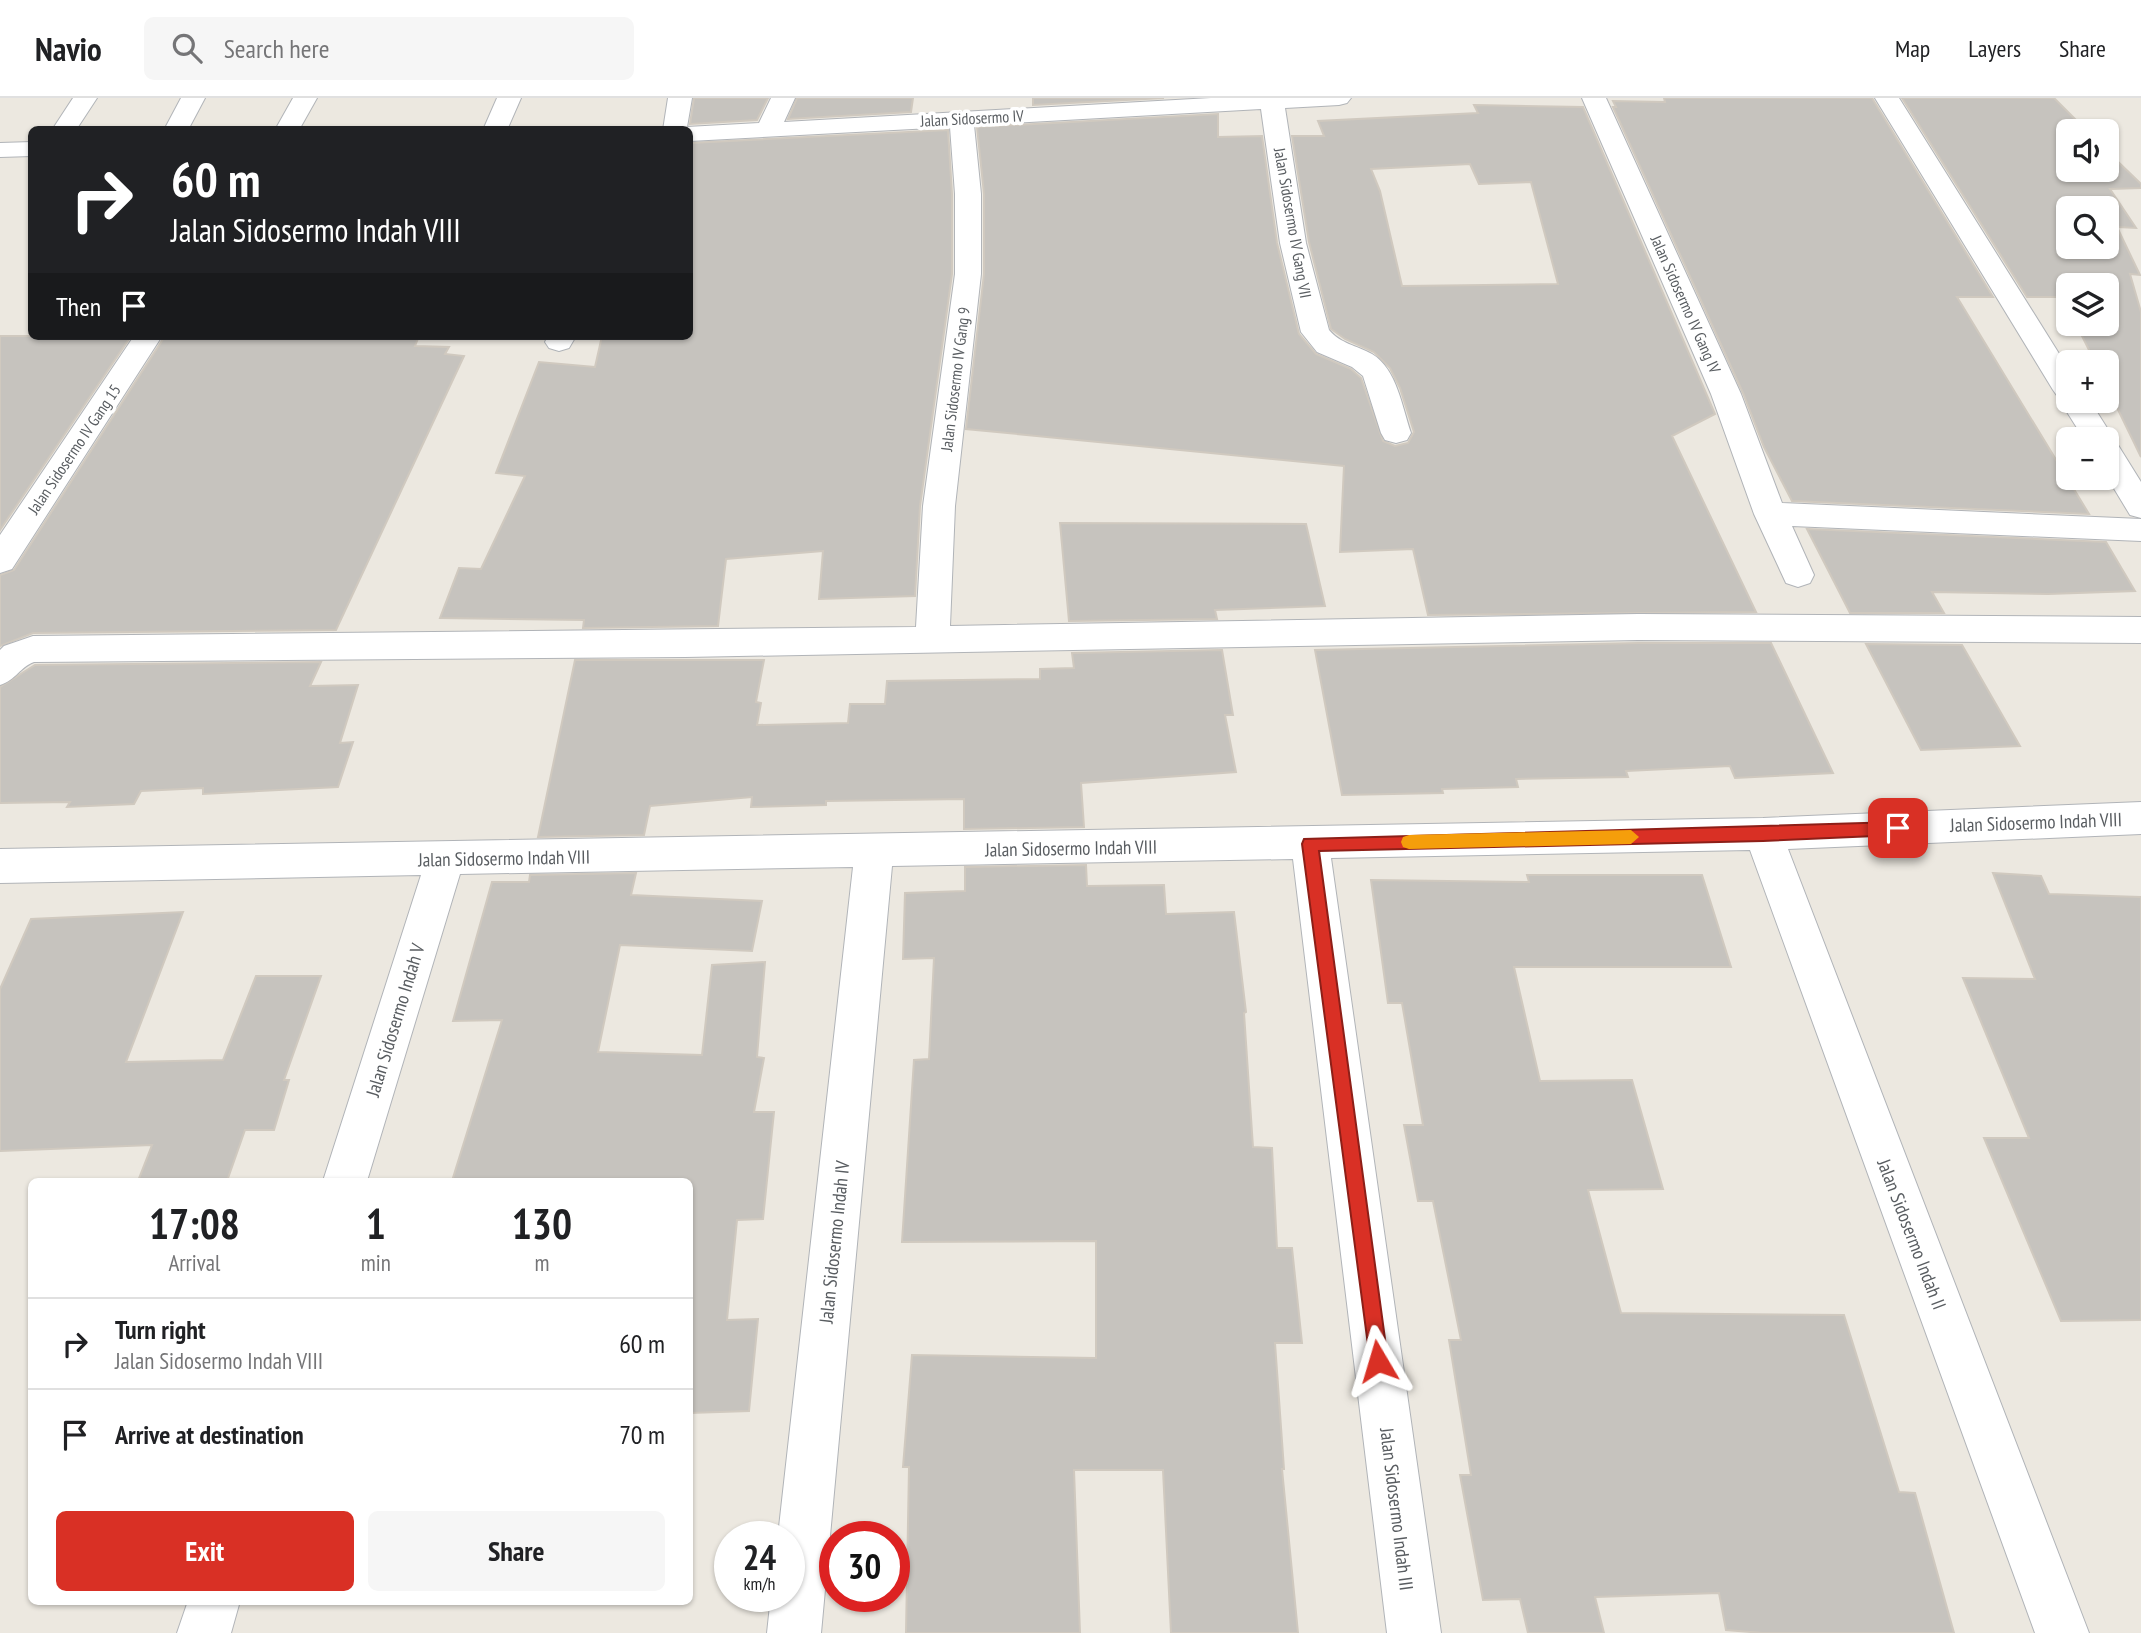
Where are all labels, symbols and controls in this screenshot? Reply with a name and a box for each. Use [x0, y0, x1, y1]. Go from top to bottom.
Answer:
search box [144, 17, 634, 80]
text: Navio [35, 27, 102, 70]
icon: search [168, 29, 206, 67]
text: Search here [224, 32, 329, 65]
text: Map [1895, 33, 1930, 64]
text: Layers [1968, 33, 2021, 64]
text: Share [2059, 33, 2106, 64]
street label: Jalan Sidosermo IV [919, 105, 1025, 131]
map controls [2056, 119, 2119, 490]
button: sound [2056, 119, 2119, 182]
street label: Jalan Sidosermo IV Gang VII [1270, 145, 1316, 300]
text: 60 m [171, 147, 260, 211]
icon: right [56, 154, 147, 245]
button: search [2056, 196, 2119, 259]
text: Jalan Sidosermo Indah VIII [171, 209, 461, 251]
street label: Jalan Sidosermo IV Gang IV [1646, 231, 1726, 377]
button: layers [2056, 273, 2119, 336]
icon: arrive [115, 287, 153, 325]
text: Then [56, 290, 101, 323]
street label: Jalan Sidosermo IV Gang 9 [936, 306, 974, 453]
button: + [2056, 350, 2119, 413]
street label: Jalan Sidosermo IV Gang 15 [23, 380, 125, 519]
button: − [2056, 427, 2119, 490]
pin [1868, 798, 1928, 858]
street label: Jalan Sidosermo Indah VIII [1949, 807, 2122, 837]
icon: arrive [1879, 809, 1917, 847]
street label: Jalan Sidosermo Indah VIII [984, 835, 1157, 862]
street label: Jalan Sidosermo Indah VIII [417, 845, 590, 872]
street label: Jalan Sidosermo Indah V [360, 940, 430, 1100]
street label: Jalan Sidosermo Indah II [1872, 1154, 1952, 1313]
street label: Jalan Sidosermo Indah IV [813, 1159, 855, 1326]
text: 17:08 [149, 1196, 240, 1251]
text: 1 [366, 1196, 386, 1251]
text: 130 [512, 1196, 572, 1251]
text: Arrival [168, 1248, 220, 1277]
text: min [361, 1248, 391, 1277]
text: m [534, 1248, 549, 1277]
text: Turn right [115, 1313, 206, 1346]
position arrow [1341, 1324, 1415, 1398]
icon: right [56, 1325, 94, 1363]
text: 60 m [619, 1327, 665, 1360]
text: Jalan Sidosermo Indah VIII [115, 1346, 323, 1375]
icon: arrive [56, 1416, 94, 1454]
text: Arrive at destination [115, 1418, 304, 1451]
text: 70 m [619, 1418, 665, 1451]
street label: Jalan Sidosermo Indah III [1375, 1425, 1419, 1592]
button: Exit [56, 1511, 354, 1591]
button: Share [368, 1511, 665, 1591]
speed limit sign: 30 [819, 1521, 910, 1612]
text: 24 [743, 1534, 776, 1580]
text: km/h [744, 1572, 775, 1595]

